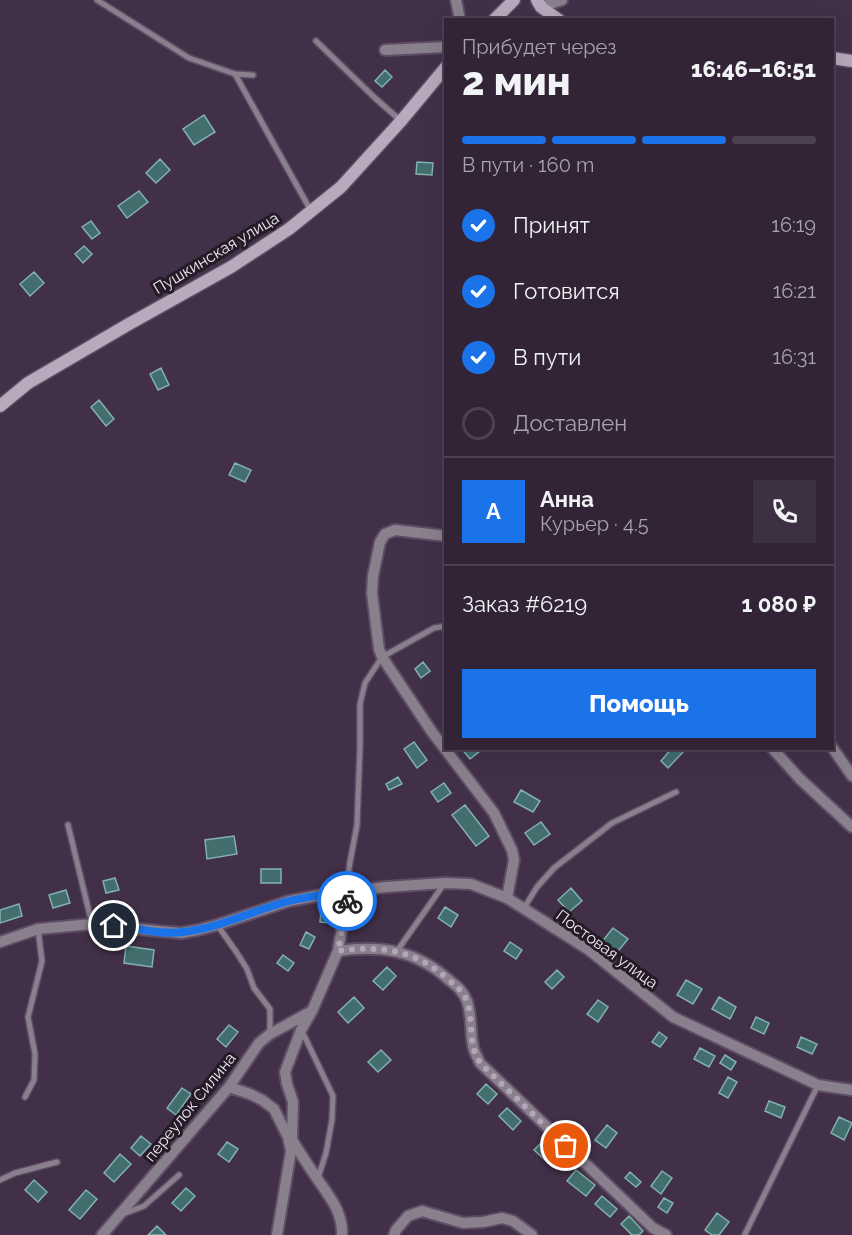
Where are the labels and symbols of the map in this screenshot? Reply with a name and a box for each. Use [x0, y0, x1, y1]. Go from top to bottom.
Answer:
street label: Пушкинская улица [150, 208, 282, 298]
courier [317, 871, 377, 931]
pin [88, 900, 139, 951]
street label: Постовая улица [552, 906, 662, 992]
street label: переулок Силина [140, 1049, 240, 1165]
pin [540, 1120, 591, 1171]

